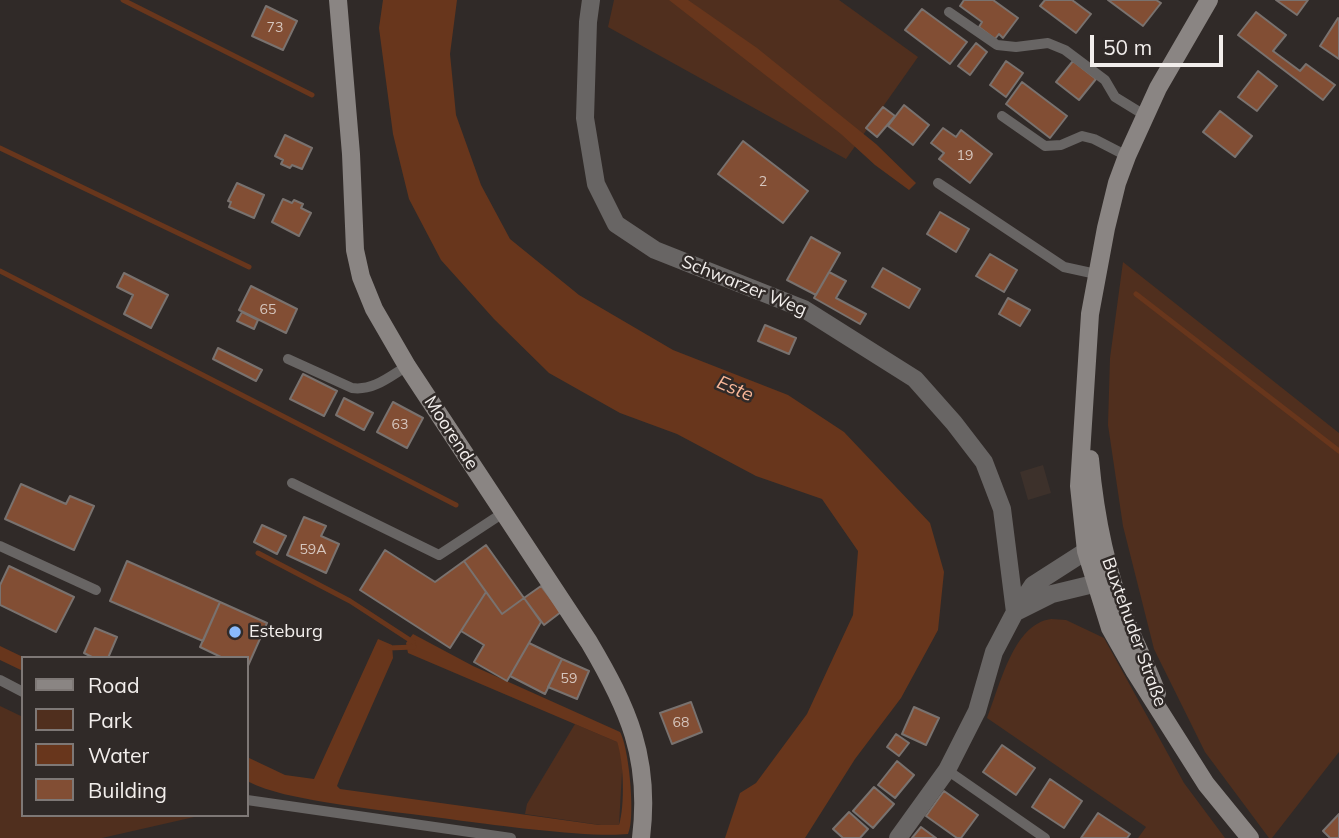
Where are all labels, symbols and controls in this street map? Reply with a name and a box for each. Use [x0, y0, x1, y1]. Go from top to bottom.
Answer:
house number: 73 [267, 20, 283, 36]
scale bar [1094, 21, 1227, 65]
text: 50 m [1103, 34, 1152, 60]
house number: 19 [957, 148, 973, 164]
house number: 2 [759, 174, 767, 190]
street label: Schwarzer Weg [678, 251, 810, 321]
house number: 65 [260, 302, 276, 318]
water label: Este [713, 371, 757, 407]
street label: Moorende [419, 392, 483, 474]
house number: 63 [392, 417, 408, 433]
house number: 59A [299, 542, 327, 558]
street label: Buxtehuder Straße [1097, 555, 1171, 709]
place label: Esteburg [249, 621, 323, 643]
marker: Esteburg [227, 624, 243, 640]
legend [21, 656, 248, 817]
house number: 59 [561, 671, 577, 687]
text: Road [88, 672, 139, 698]
text: Park [88, 707, 132, 733]
house number: 68 [673, 715, 689, 731]
text: Water [88, 742, 149, 768]
text: Building [88, 777, 167, 803]

